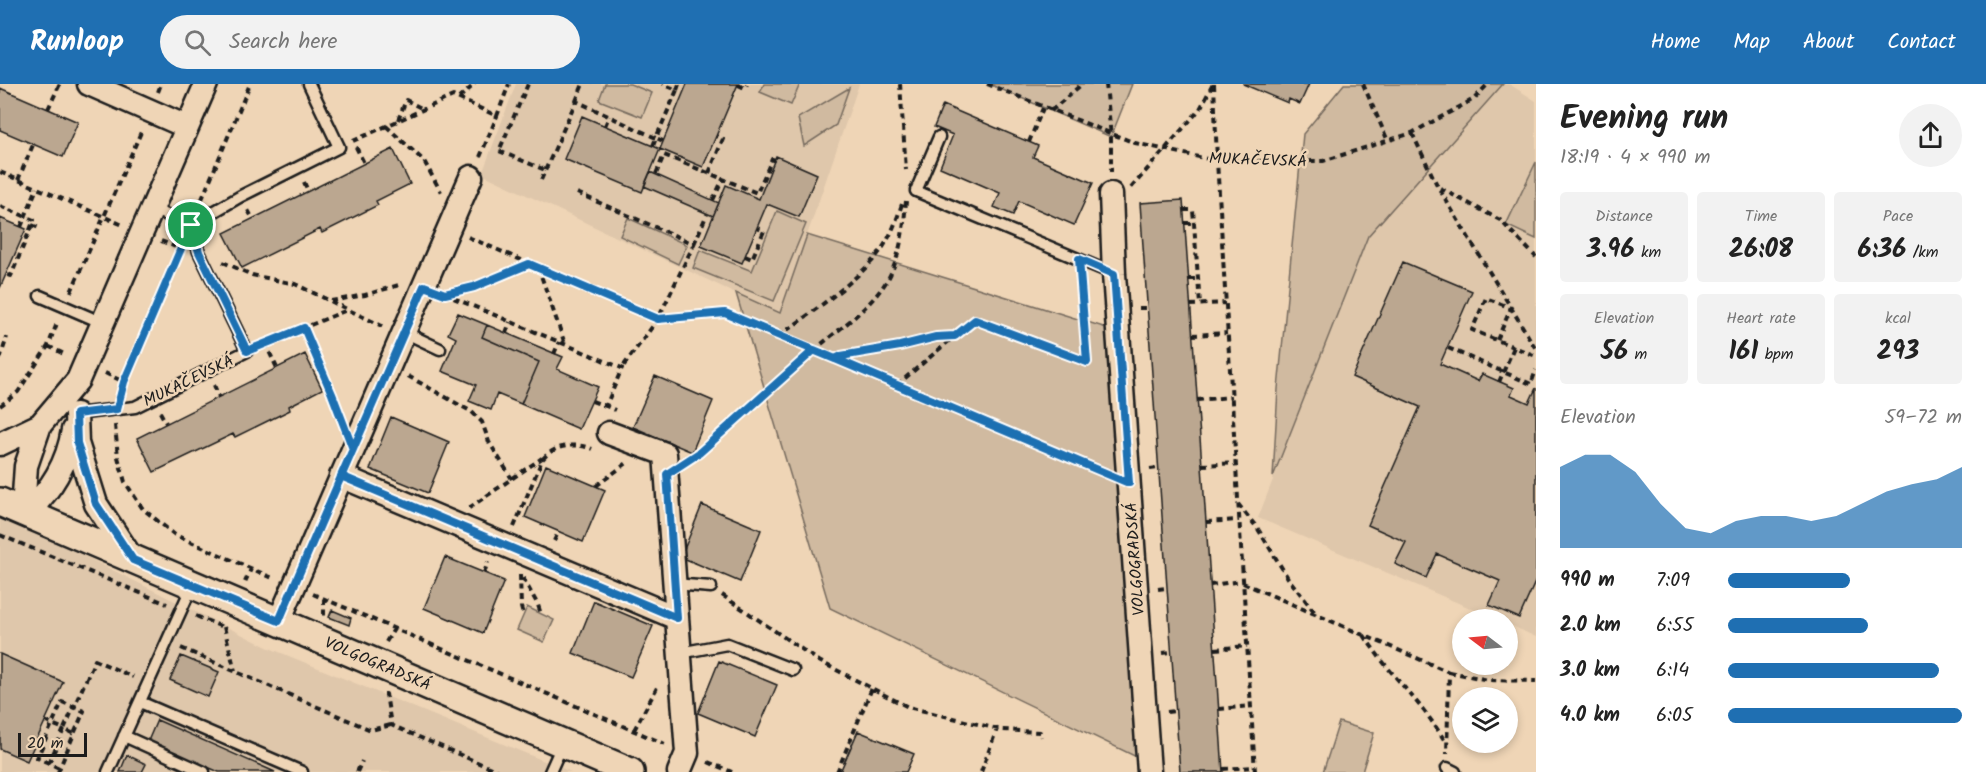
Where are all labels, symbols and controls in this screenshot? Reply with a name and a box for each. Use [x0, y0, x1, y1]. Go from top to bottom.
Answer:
search box [160, 15, 580, 69]
text: Runloop [30, 20, 124, 65]
text: Search here [229, 25, 337, 60]
icon: search [181, 26, 214, 59]
text: Home [1651, 26, 1700, 59]
text: Map [1733, 26, 1770, 59]
text: About [1803, 26, 1854, 59]
text: Contact [1887, 26, 1956, 59]
text: Evening run [1560, 93, 1728, 146]
button: share [1899, 104, 1962, 167]
text: 18:19 · 4 × 990 m [1560, 142, 1710, 174]
street label: MUKAČEVSKÁ [1209, 146, 1308, 175]
pin [165, 199, 216, 250]
text: Distance [1595, 204, 1653, 229]
text: Time [1745, 204, 1777, 229]
text: Pace [1883, 204, 1913, 229]
icon: arrive [174, 208, 207, 241]
text: 3.96 [1587, 229, 1634, 271]
text: 26:08 [1729, 229, 1793, 271]
text: 6:36 [1857, 229, 1906, 271]
text: km [1634, 240, 1661, 265]
text: /km [1906, 240, 1939, 265]
text: Elevation [1594, 306, 1654, 331]
text: Heart rate [1726, 306, 1796, 331]
text: kcal [1885, 306, 1911, 331]
text: 56 [1601, 331, 1628, 373]
text: 161 [1729, 331, 1758, 373]
text: 293 [1877, 331, 1919, 373]
text: m [1628, 342, 1647, 367]
text: bpm [1758, 342, 1794, 367]
street label: MUKAČEVSKÁ [139, 349, 238, 414]
text: Elevation [1560, 402, 1636, 434]
text: 59–72 m [1885, 402, 1962, 434]
street label: VOLGOGRADSKÁ [1119, 501, 1152, 616]
text: 990 m [1560, 565, 1615, 597]
text: 7:09 [1656, 565, 1690, 597]
north arrow [1452, 609, 1518, 675]
map controls [1452, 609, 1518, 753]
text: 2.0 km [1560, 610, 1621, 642]
text: 6:55 [1656, 610, 1694, 642]
street label: VOLGOGRADSKÁ [320, 631, 435, 698]
text: 3.0 km [1560, 655, 1620, 687]
text: 6:14 [1656, 655, 1689, 687]
button: layers [1452, 687, 1518, 753]
text: 4.0 km [1560, 700, 1620, 732]
text: 6:05 [1656, 700, 1693, 732]
scale bar [18, 730, 87, 758]
text: 20 m [27, 731, 63, 756]

